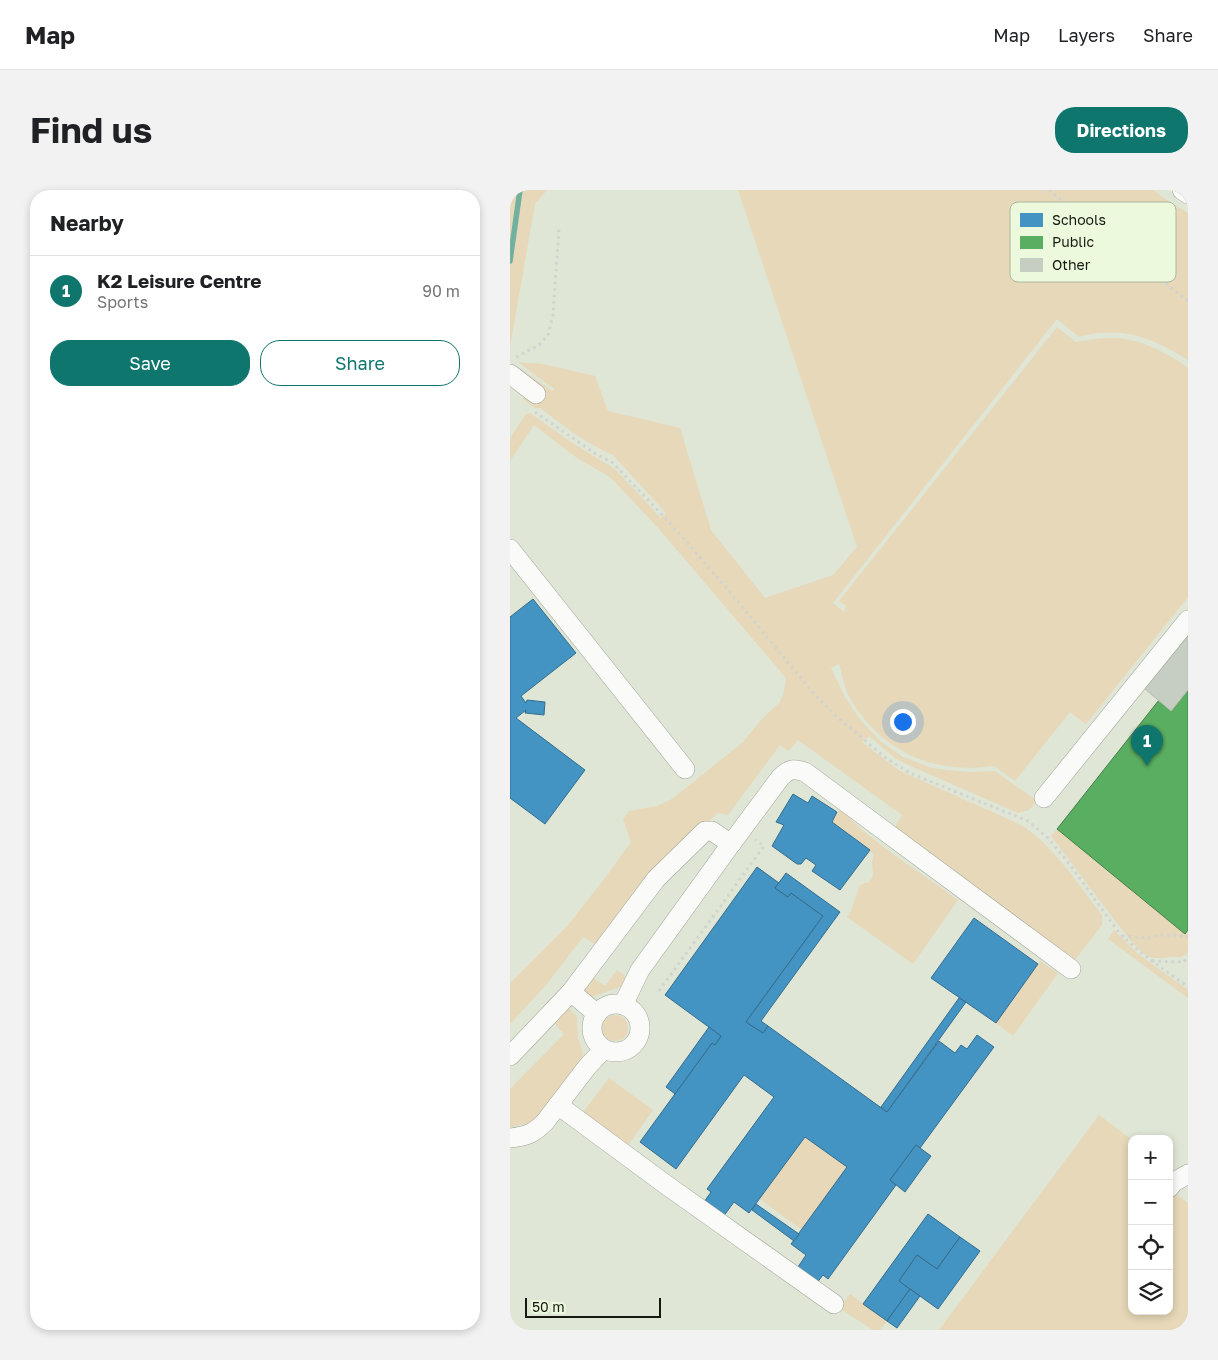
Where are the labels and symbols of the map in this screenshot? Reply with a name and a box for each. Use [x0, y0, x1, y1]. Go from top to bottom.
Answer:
legend [1010, 202, 1176, 282]
text: Schools [1052, 211, 1106, 228]
text: Public [1052, 233, 1094, 250]
text: Other [1052, 256, 1091, 273]
your location [890, 709, 916, 735]
pin: 1 [1131, 725, 1163, 766]
scale bar [525, 1295, 661, 1318]

